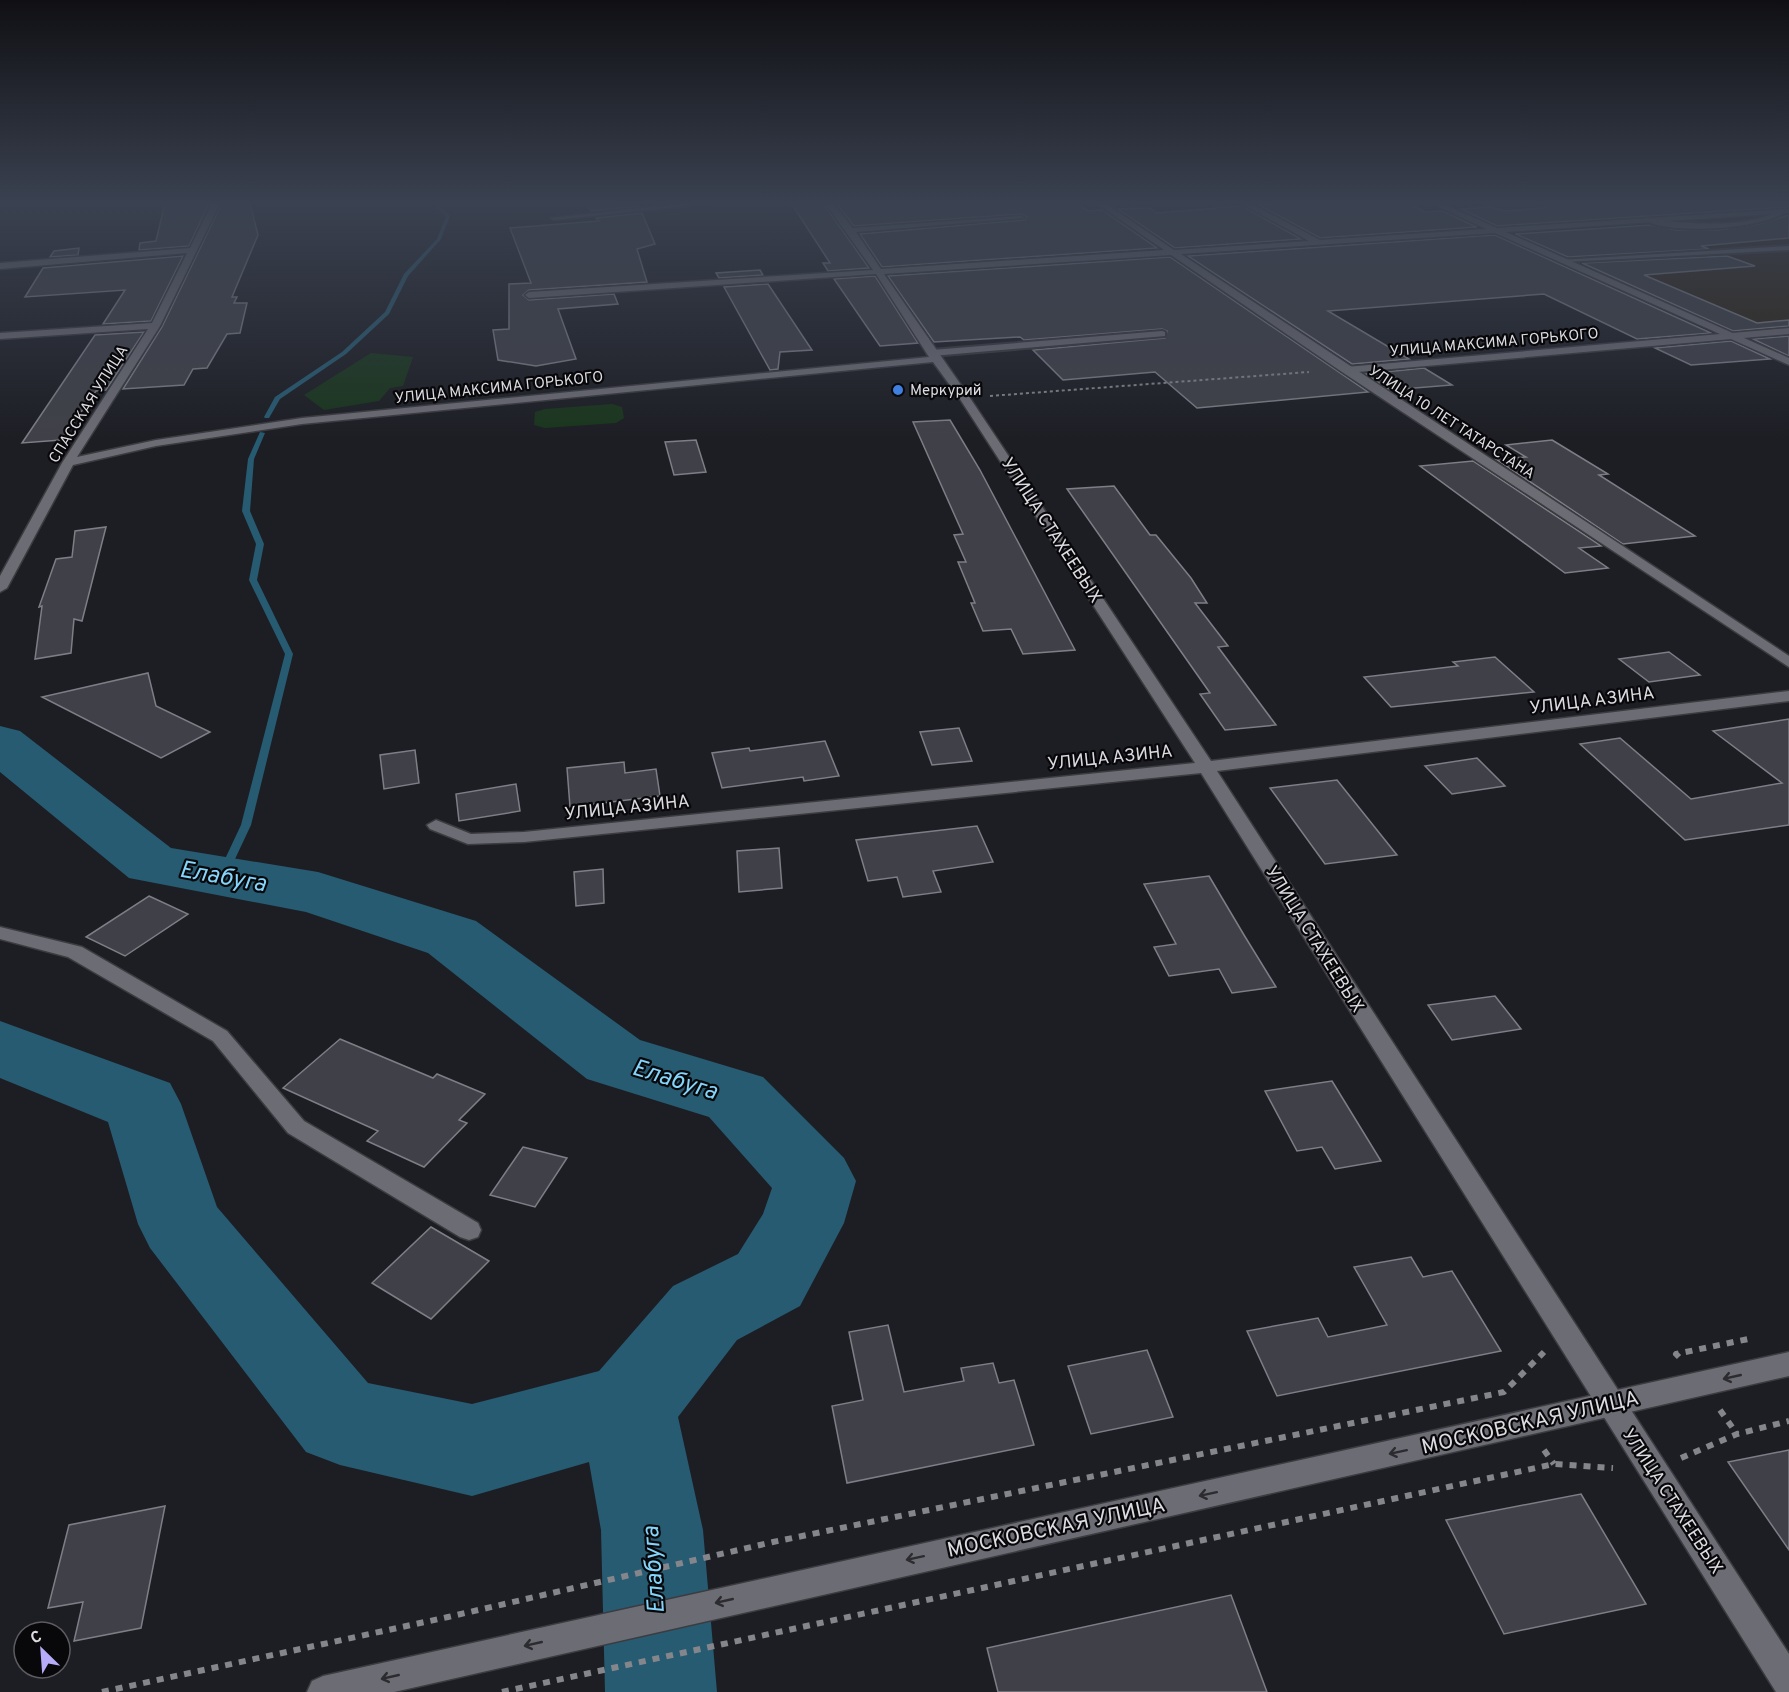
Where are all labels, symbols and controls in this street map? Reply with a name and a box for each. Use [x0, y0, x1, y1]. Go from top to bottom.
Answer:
street label: УЛИЦА МАКСИМА ГОРЬКОГО [1389, 325, 1599, 362]
street label: СПАССКАЯ УЛИЦА [45, 342, 133, 467]
street label: УЛИЦА 10 ЛЕТ ТАТАРСТАНА [1365, 362, 1538, 484]
street label: УЛИЦА МАКСИМА ГОРЬКОГО [394, 368, 604, 409]
place label: Меркурий [910, 382, 982, 401]
marker: Меркурий [891, 383, 905, 397]
street label: УЛИЦА СТАХЕЕВЫХ [995, 454, 1106, 608]
street label: УЛИЦА АЗИНА [1528, 682, 1656, 721]
street label: УЛИЦА АЗИНА [1046, 740, 1174, 777]
street label: УЛИЦА АЗИНА [563, 790, 691, 827]
water label: Елабуга [177, 856, 269, 900]
street label: УЛИЦА СТАХЕЕВЫХ [1259, 862, 1368, 1018]
water label: Елабуга [628, 1054, 721, 1108]
one-way arrow [1723, 1372, 1742, 1384]
street label: МОСКОВСКАЯ УЛИЦА [1419, 1385, 1642, 1462]
street label: УЛИЦА СТАХЕЕВЫХ [1616, 1425, 1727, 1579]
one-way arrow [1389, 1447, 1408, 1458]
one-way arrow [1198, 1488, 1217, 1500]
street label: МОСКОВСКАЯ УЛИЦА [945, 1492, 1168, 1565]
water label: Елабуга [637, 1524, 673, 1615]
one-way arrow [905, 1553, 925, 1564]
one-way arrow [714, 1595, 733, 1607]
north arrow [12, 1620, 72, 1680]
text: С [28, 1627, 45, 1649]
one-way arrow [524, 1639, 544, 1650]
one-way arrow [381, 1671, 400, 1683]

